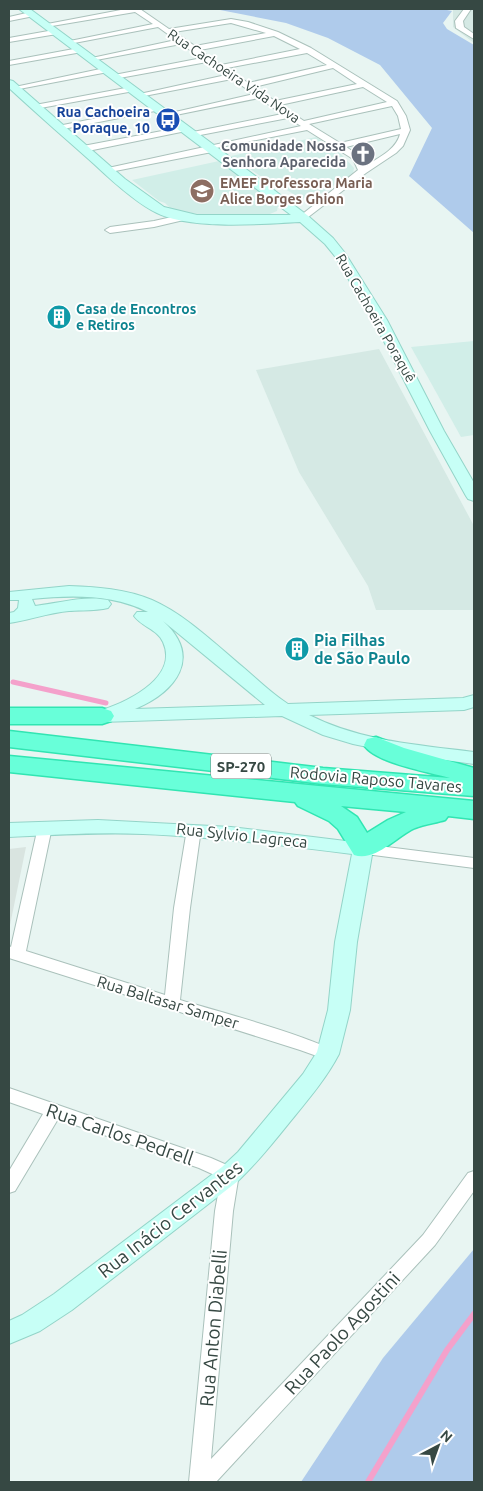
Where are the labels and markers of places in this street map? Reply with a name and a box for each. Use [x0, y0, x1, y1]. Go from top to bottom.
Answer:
place label: Rua Cachoeira Poraque, 10 [56, 104, 150, 136]
bus stop icon: Rua Cachoeira Poraque, 10 [155, 107, 181, 133]
place label: Comunidade Nossa Senhora Aparecida [221, 138, 346, 170]
church icon: Comunidade Nossa Senhora Aparecida [350, 141, 376, 167]
place label: EMEF Professora Maria Alice Borges Ghion [220, 175, 373, 207]
school or university icon: EMEF Professora Maria Alice Borges Ghion [189, 178, 215, 204]
place label: Casa de Encontros e Retiros [76, 301, 197, 333]
building icon: Casa de Encontros e Retiros [46, 304, 72, 330]
place label: Pia Filhas de São Paulo [314, 631, 410, 667]
building icon: Pia Filhas de São Paulo [284, 636, 310, 662]

